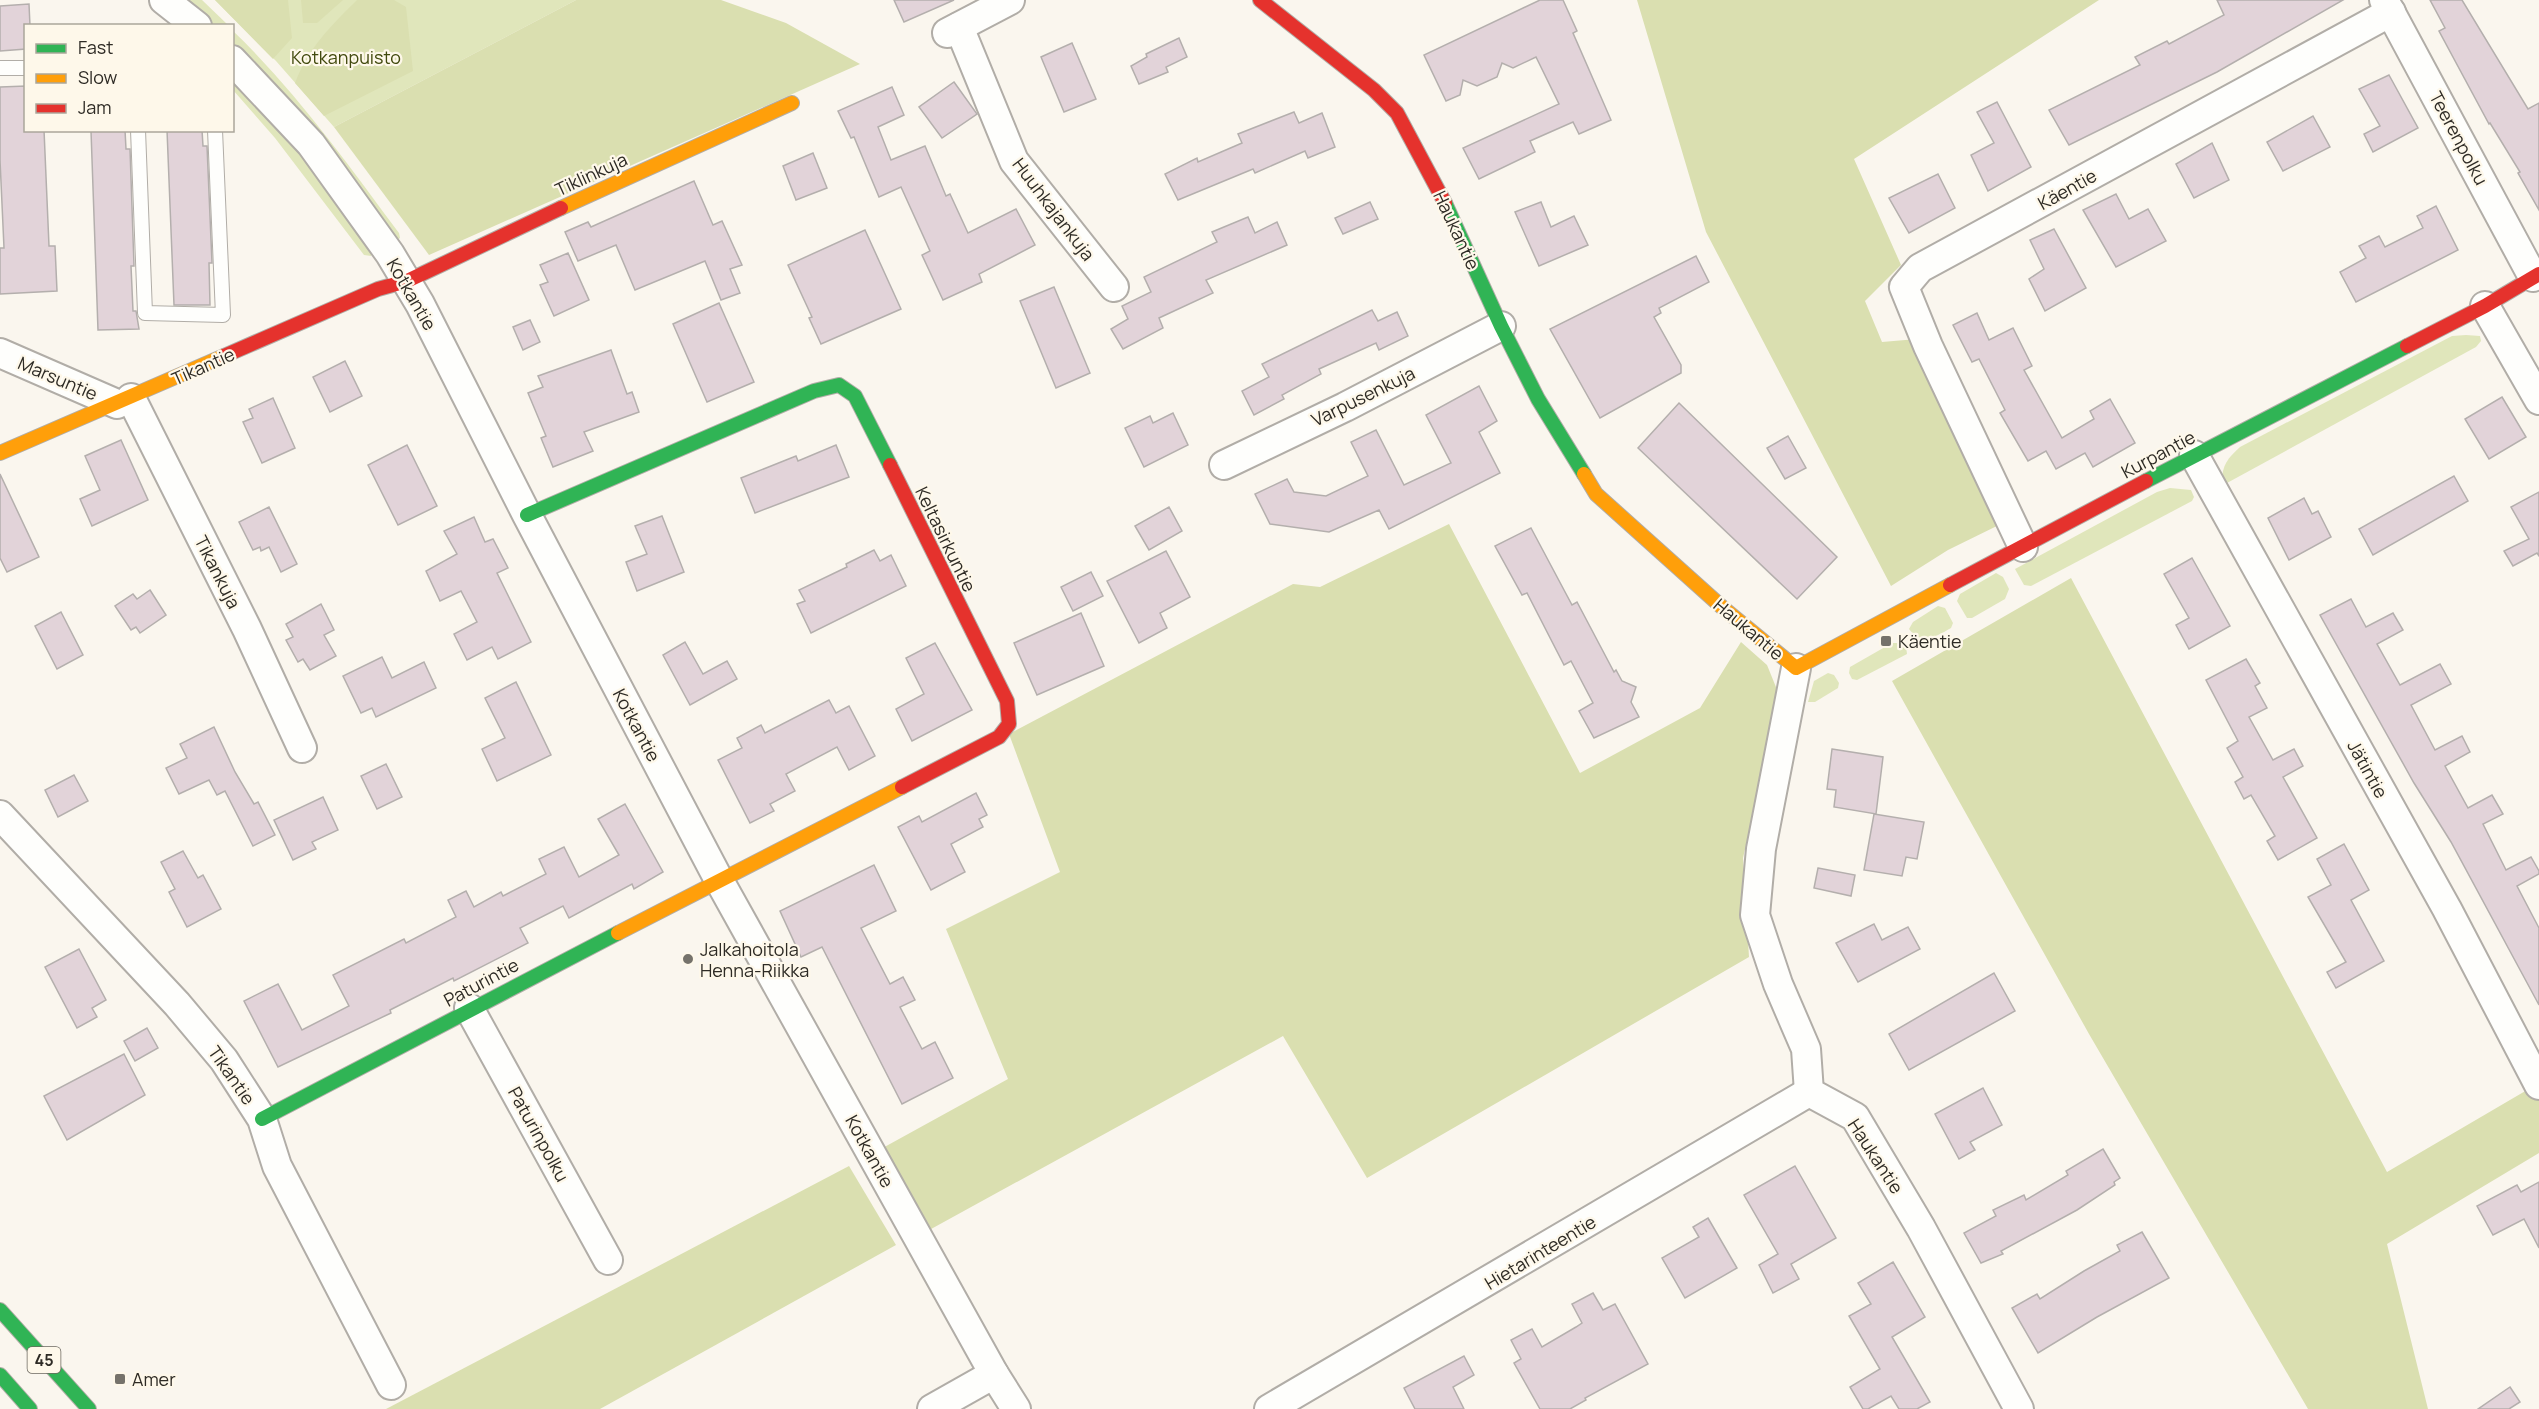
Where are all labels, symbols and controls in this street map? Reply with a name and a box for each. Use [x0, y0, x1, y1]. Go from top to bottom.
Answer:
legend [24, 24, 234, 132]
text: Fast [78, 35, 113, 59]
park label: Kotkanpuisto [291, 45, 401, 69]
text: Slow [78, 65, 118, 89]
street label: Teerenpolku [2424, 87, 2494, 189]
text: Jam [78, 95, 112, 119]
street label: Tiklinkuja [551, 147, 631, 201]
street label: Huuhkajankuja [1008, 153, 1100, 265]
street label: Käentie [2033, 163, 2101, 215]
street label: Haukantie [1428, 187, 1486, 273]
street label: Kotkantie [382, 254, 442, 334]
street label: Tikantie [168, 342, 238, 390]
street label: Marsuntie [15, 351, 101, 405]
street label: Varpusenkuja [1307, 361, 1419, 431]
street label: Kurpantie [2117, 425, 2199, 483]
street label: Keltasirkuntie [910, 482, 982, 596]
street label: Tikankuja [189, 531, 247, 613]
street label: Haukantie [1709, 593, 1789, 665]
place label: Käentie [1898, 629, 1962, 653]
marker: Käentie [1879, 634, 1893, 648]
street label: Kotkantie [608, 684, 666, 766]
street label: Jätintie [2342, 736, 2394, 802]
place label: Jalkahoitola Henna-Riikka [700, 937, 809, 982]
street label: Paturintie [439, 952, 523, 1012]
marker: Jalkahoitola Henna-Riikka [681, 952, 695, 966]
street label: Tikantie [203, 1041, 261, 1109]
street label: Paturinpolku [503, 1082, 575, 1186]
street label: Kotkantie [840, 1110, 900, 1192]
street label: Haukantie [1843, 1114, 1909, 1198]
street label: Hietarinteentie [1480, 1209, 1600, 1295]
road number: 45 [28, 1347, 60, 1373]
place label: Amer [132, 1367, 176, 1391]
marker: Amer [113, 1372, 127, 1386]

